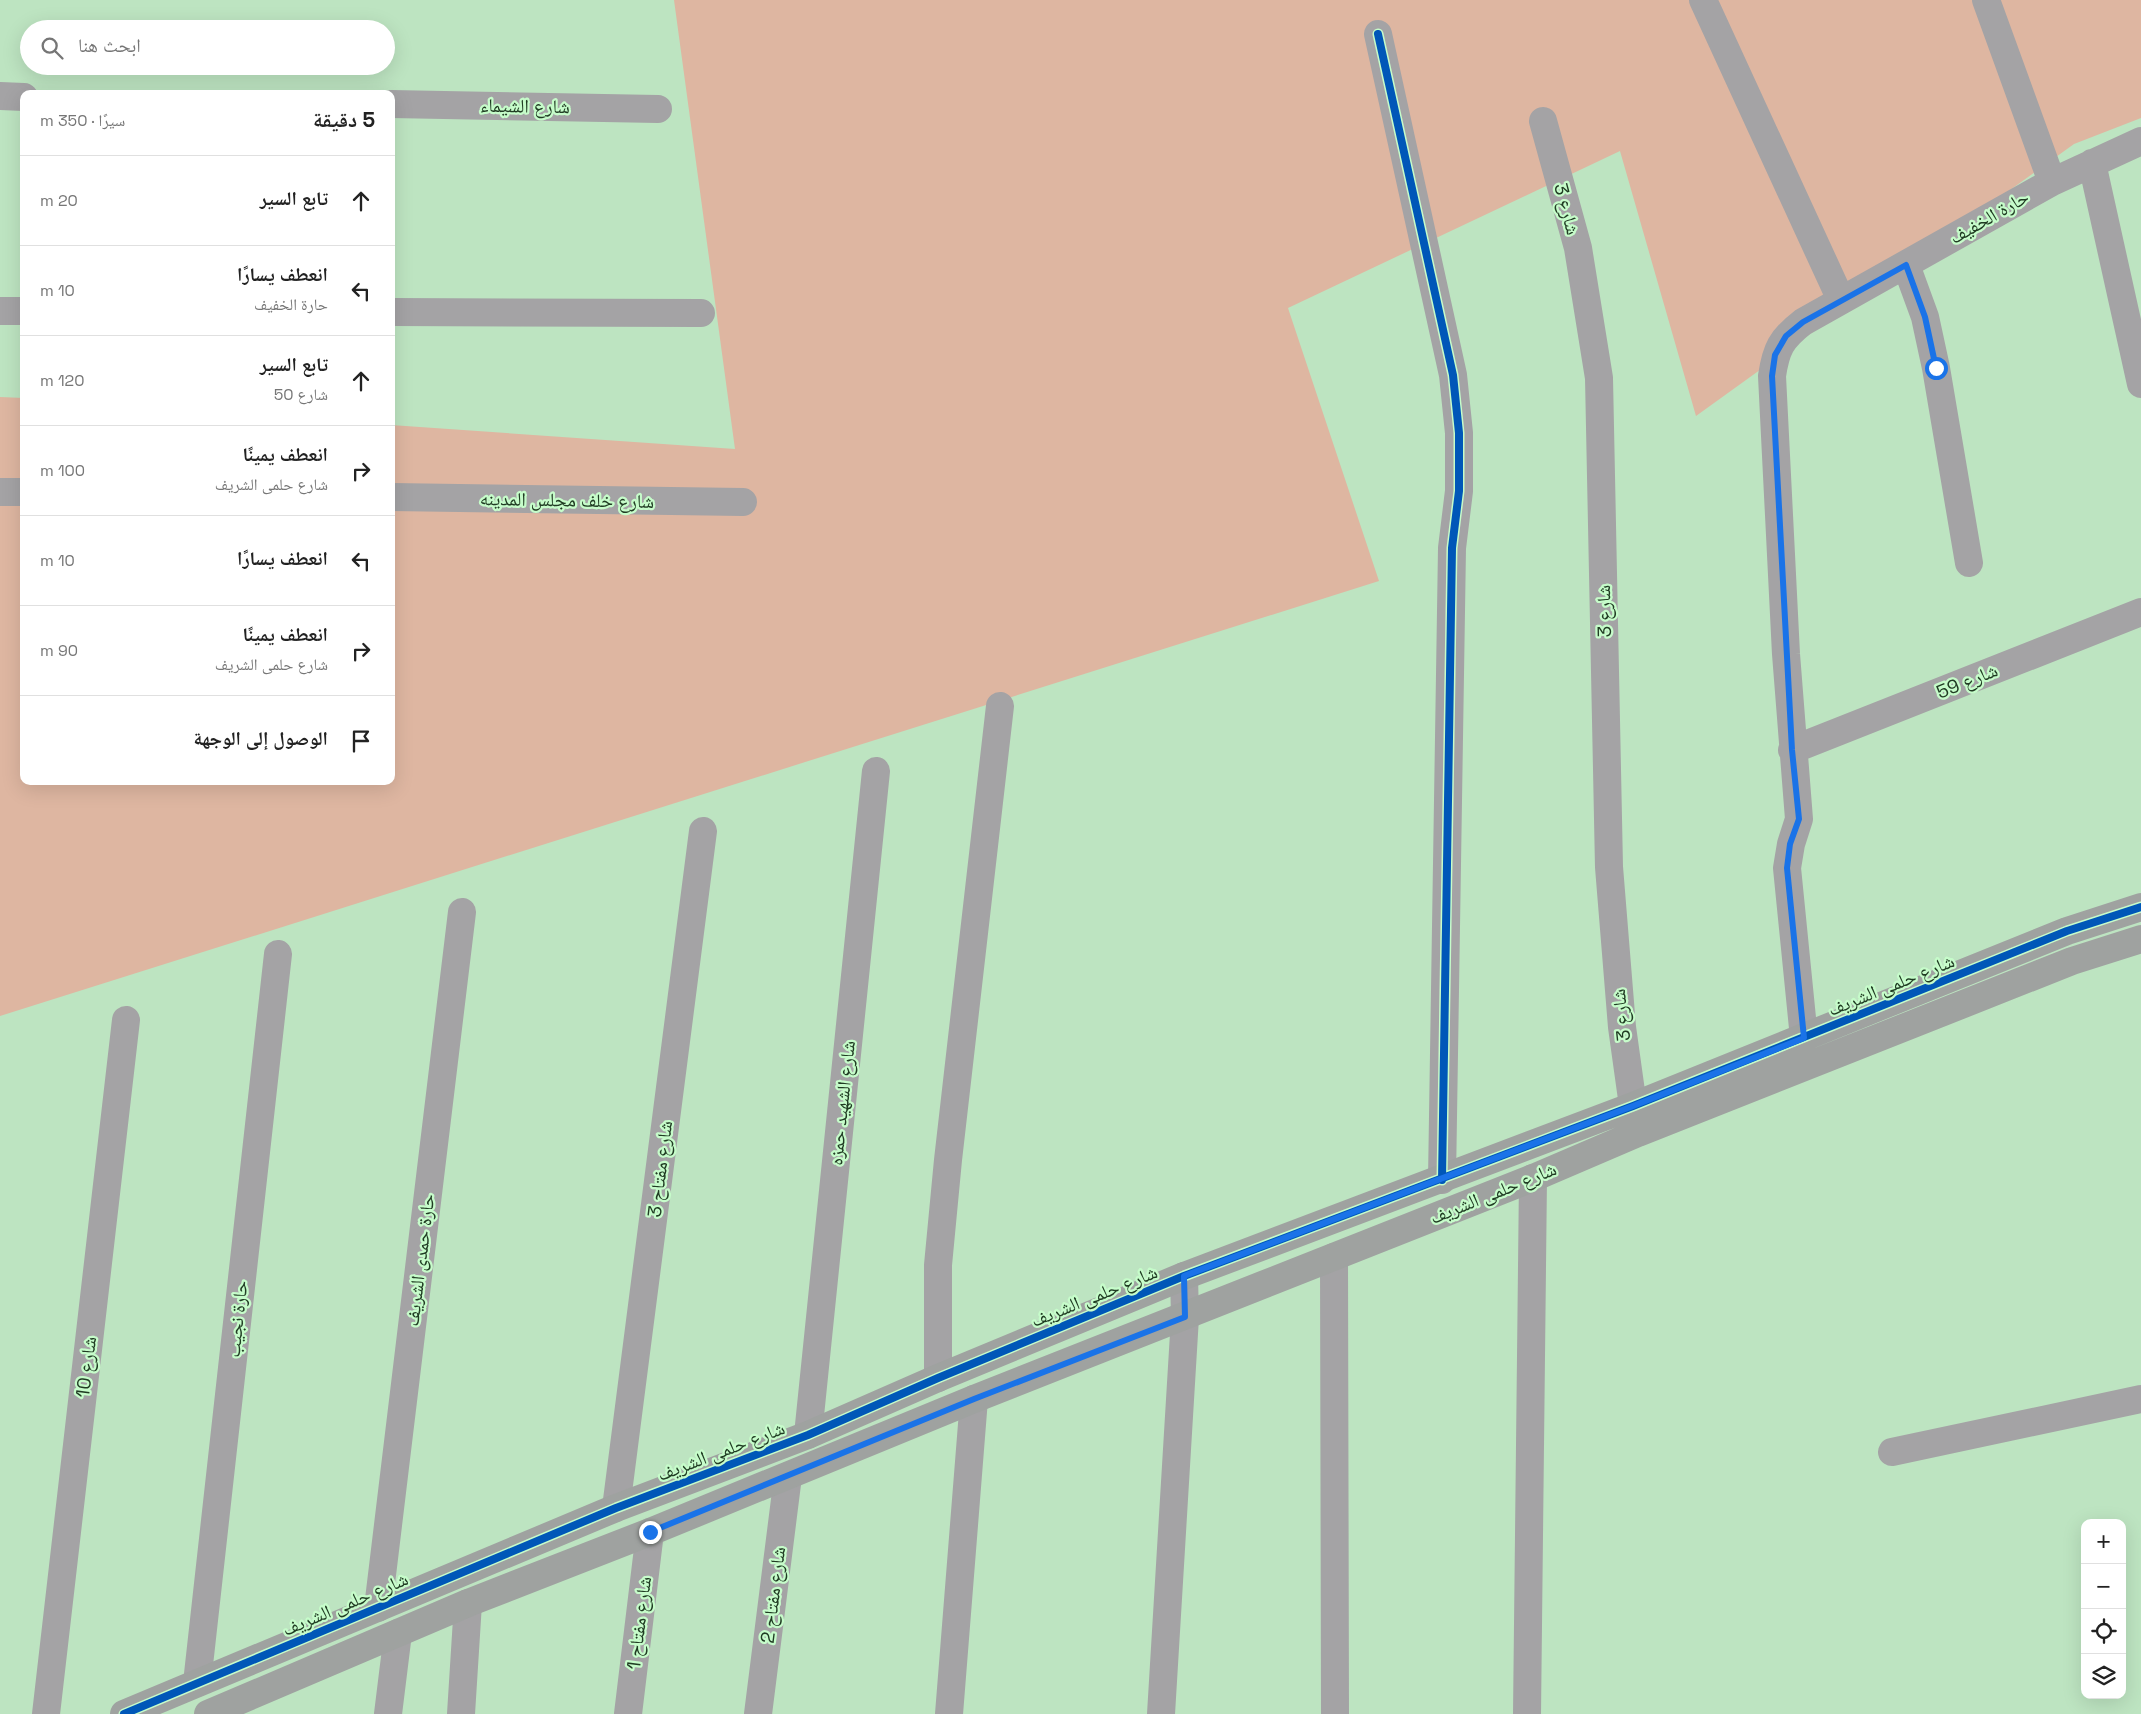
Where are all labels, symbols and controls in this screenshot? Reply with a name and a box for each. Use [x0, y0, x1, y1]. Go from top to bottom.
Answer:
search box [20, 20, 395, 75]
text: ابحث هنا [78, 33, 141, 58]
icon: search [38, 34, 66, 62]
street label: شارع الشيماء [480, 93, 570, 119]
text: 5 دقيقة [313, 106, 375, 133]
text: سيرًا · 350 m [40, 110, 125, 131]
street label: شارع 3 [1548, 180, 1586, 238]
street label: حارة الخفيف [1945, 184, 2033, 250]
text: تابع السير [260, 186, 328, 211]
icon: ahead [347, 187, 375, 215]
text: 20 m [40, 190, 78, 211]
text: انعطف يسارًا [237, 262, 328, 287]
icon: left [347, 277, 375, 305]
text: 10 m [40, 280, 75, 301]
text: حارة الخفيف [254, 294, 328, 315]
text: تابع السير [260, 352, 328, 377]
route start [1925, 357, 1948, 380]
icon: ahead [347, 367, 375, 395]
text: 120 m [40, 370, 84, 391]
text: شارع 50 [274, 384, 328, 405]
text: انعطف يمينًا [243, 442, 328, 467]
icon: right [347, 457, 375, 485]
text: 100 m [40, 460, 85, 481]
text: شارع حلمى الشريف [215, 474, 328, 495]
street label: شارع خلف مجلس المدينه [480, 486, 654, 514]
text: انعطف يسارًا [237, 546, 328, 571]
icon: left [347, 547, 375, 575]
text: 10 m [40, 550, 75, 571]
street label: شارع 3 [1591, 585, 1617, 637]
text: انعطف يمينًا [243, 622, 328, 647]
icon: right [347, 637, 375, 665]
text: 90 m [40, 640, 78, 661]
text: شارع حلمى الشريف [215, 654, 328, 675]
street label: شارع 59 [1933, 657, 2001, 705]
text: الوصول إلى الوجهة [193, 726, 328, 751]
icon: arrive [347, 727, 375, 755]
street label: شارع حلمى الشريف [1824, 948, 1958, 1022]
street label: شارع 3 [1606, 988, 1636, 1042]
street label: شارع الشهيد حمزه [823, 1039, 861, 1167]
street label: شارع مفتاح 3 [642, 1119, 678, 1219]
street label: شارع حلمى الشريف [1426, 1156, 1560, 1230]
street label: حارة حمدى الشريف [399, 1192, 441, 1328]
street label: شارع حلمى الشريف [1027, 1259, 1161, 1333]
street label: حارة نجيب [221, 1279, 253, 1359]
street label: شارع 10 [70, 1335, 102, 1399]
street label: شارع حلمى الشريف [654, 1415, 788, 1487]
map controls [2081, 1519, 2126, 1699]
button: + [2081, 1519, 2126, 1564]
route end [639, 1521, 662, 1544]
street label: شارع مفتاح 2 [755, 1545, 791, 1645]
button: − [2081, 1564, 2126, 1609]
street label: شارع حلمى الشريف [278, 1566, 412, 1642]
street label: شارع مفتاح 1 [621, 1575, 657, 1671]
button: locate [2081, 1609, 2126, 1654]
button: layers [2081, 1654, 2126, 1699]

